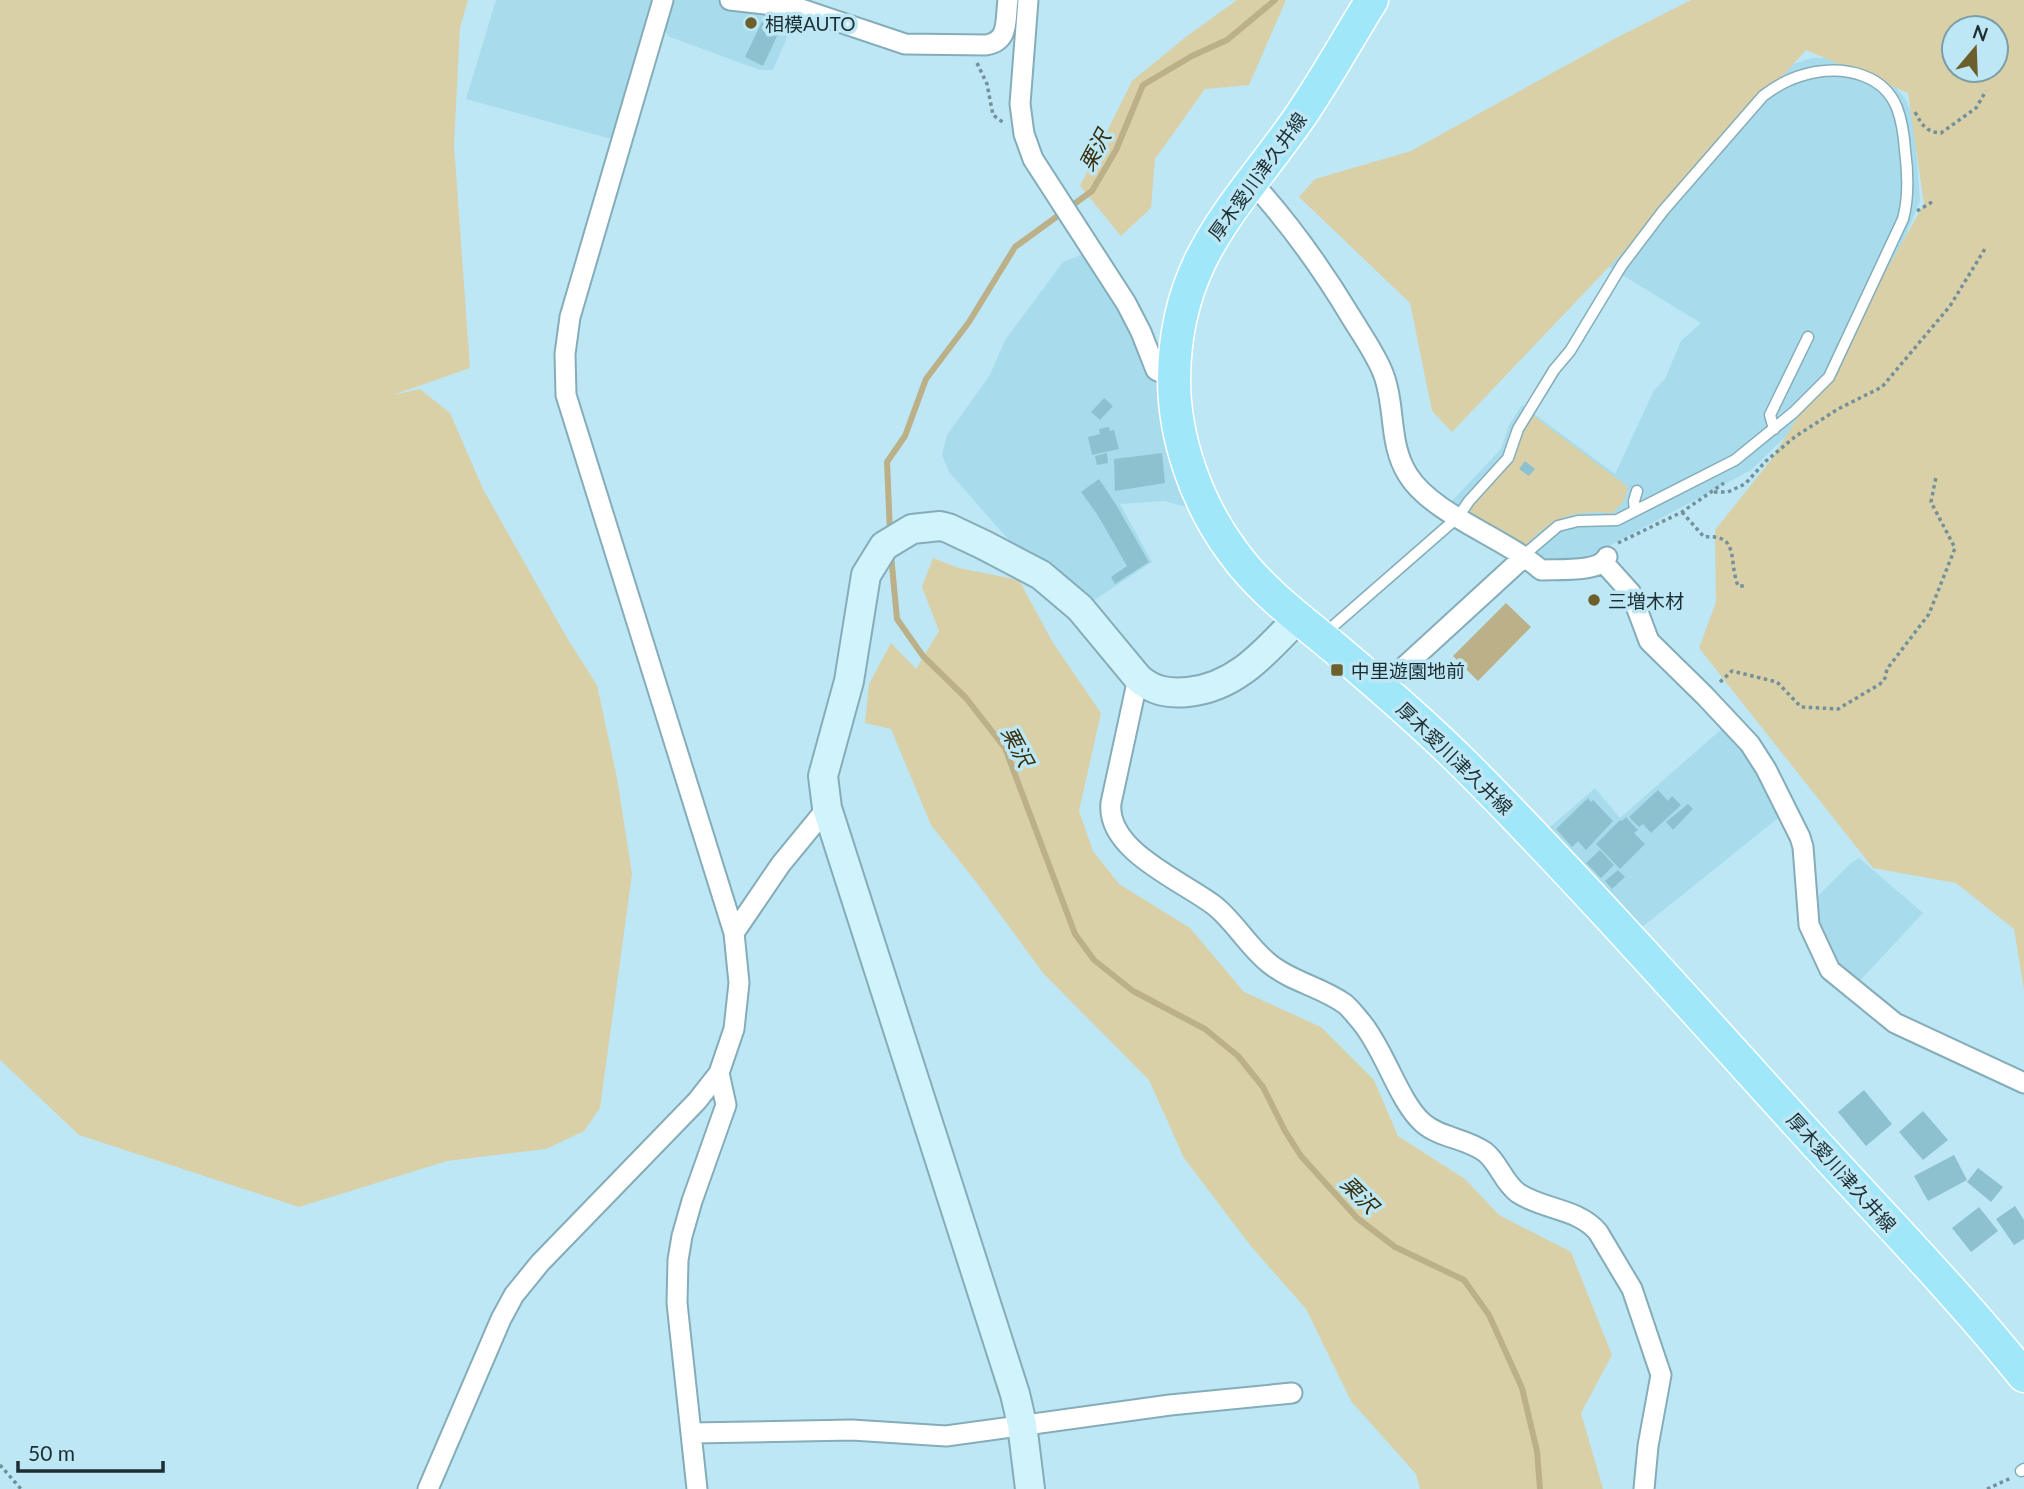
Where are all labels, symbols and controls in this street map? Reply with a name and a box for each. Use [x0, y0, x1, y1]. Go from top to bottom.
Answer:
place label: 相模AUTO [765, 12, 855, 35]
north arrow [1940, 14, 2010, 84]
marker: 相模AUTO [743, 15, 759, 31]
text: N [1970, 19, 1991, 46]
street label: 厚木愛川津久井線 [1203, 108, 1311, 244]
water label: 栗沢 [1073, 123, 1116, 174]
place label: 三増木材 [1608, 589, 1684, 612]
marker: 三増木材 [1586, 592, 1602, 608]
place label: 中里遊園地前 [1351, 659, 1465, 682]
marker: 中里遊園地前 [1329, 662, 1345, 678]
street label: 厚木愛川津久井線 [1392, 697, 1518, 819]
water label: 栗沢 [997, 722, 1040, 773]
street label: 厚木愛川津久井線 [1783, 1108, 1901, 1236]
water label: 栗沢 [1336, 1170, 1386, 1220]
scale bar [18, 1430, 163, 1474]
text: 50 m [28, 1440, 75, 1465]

